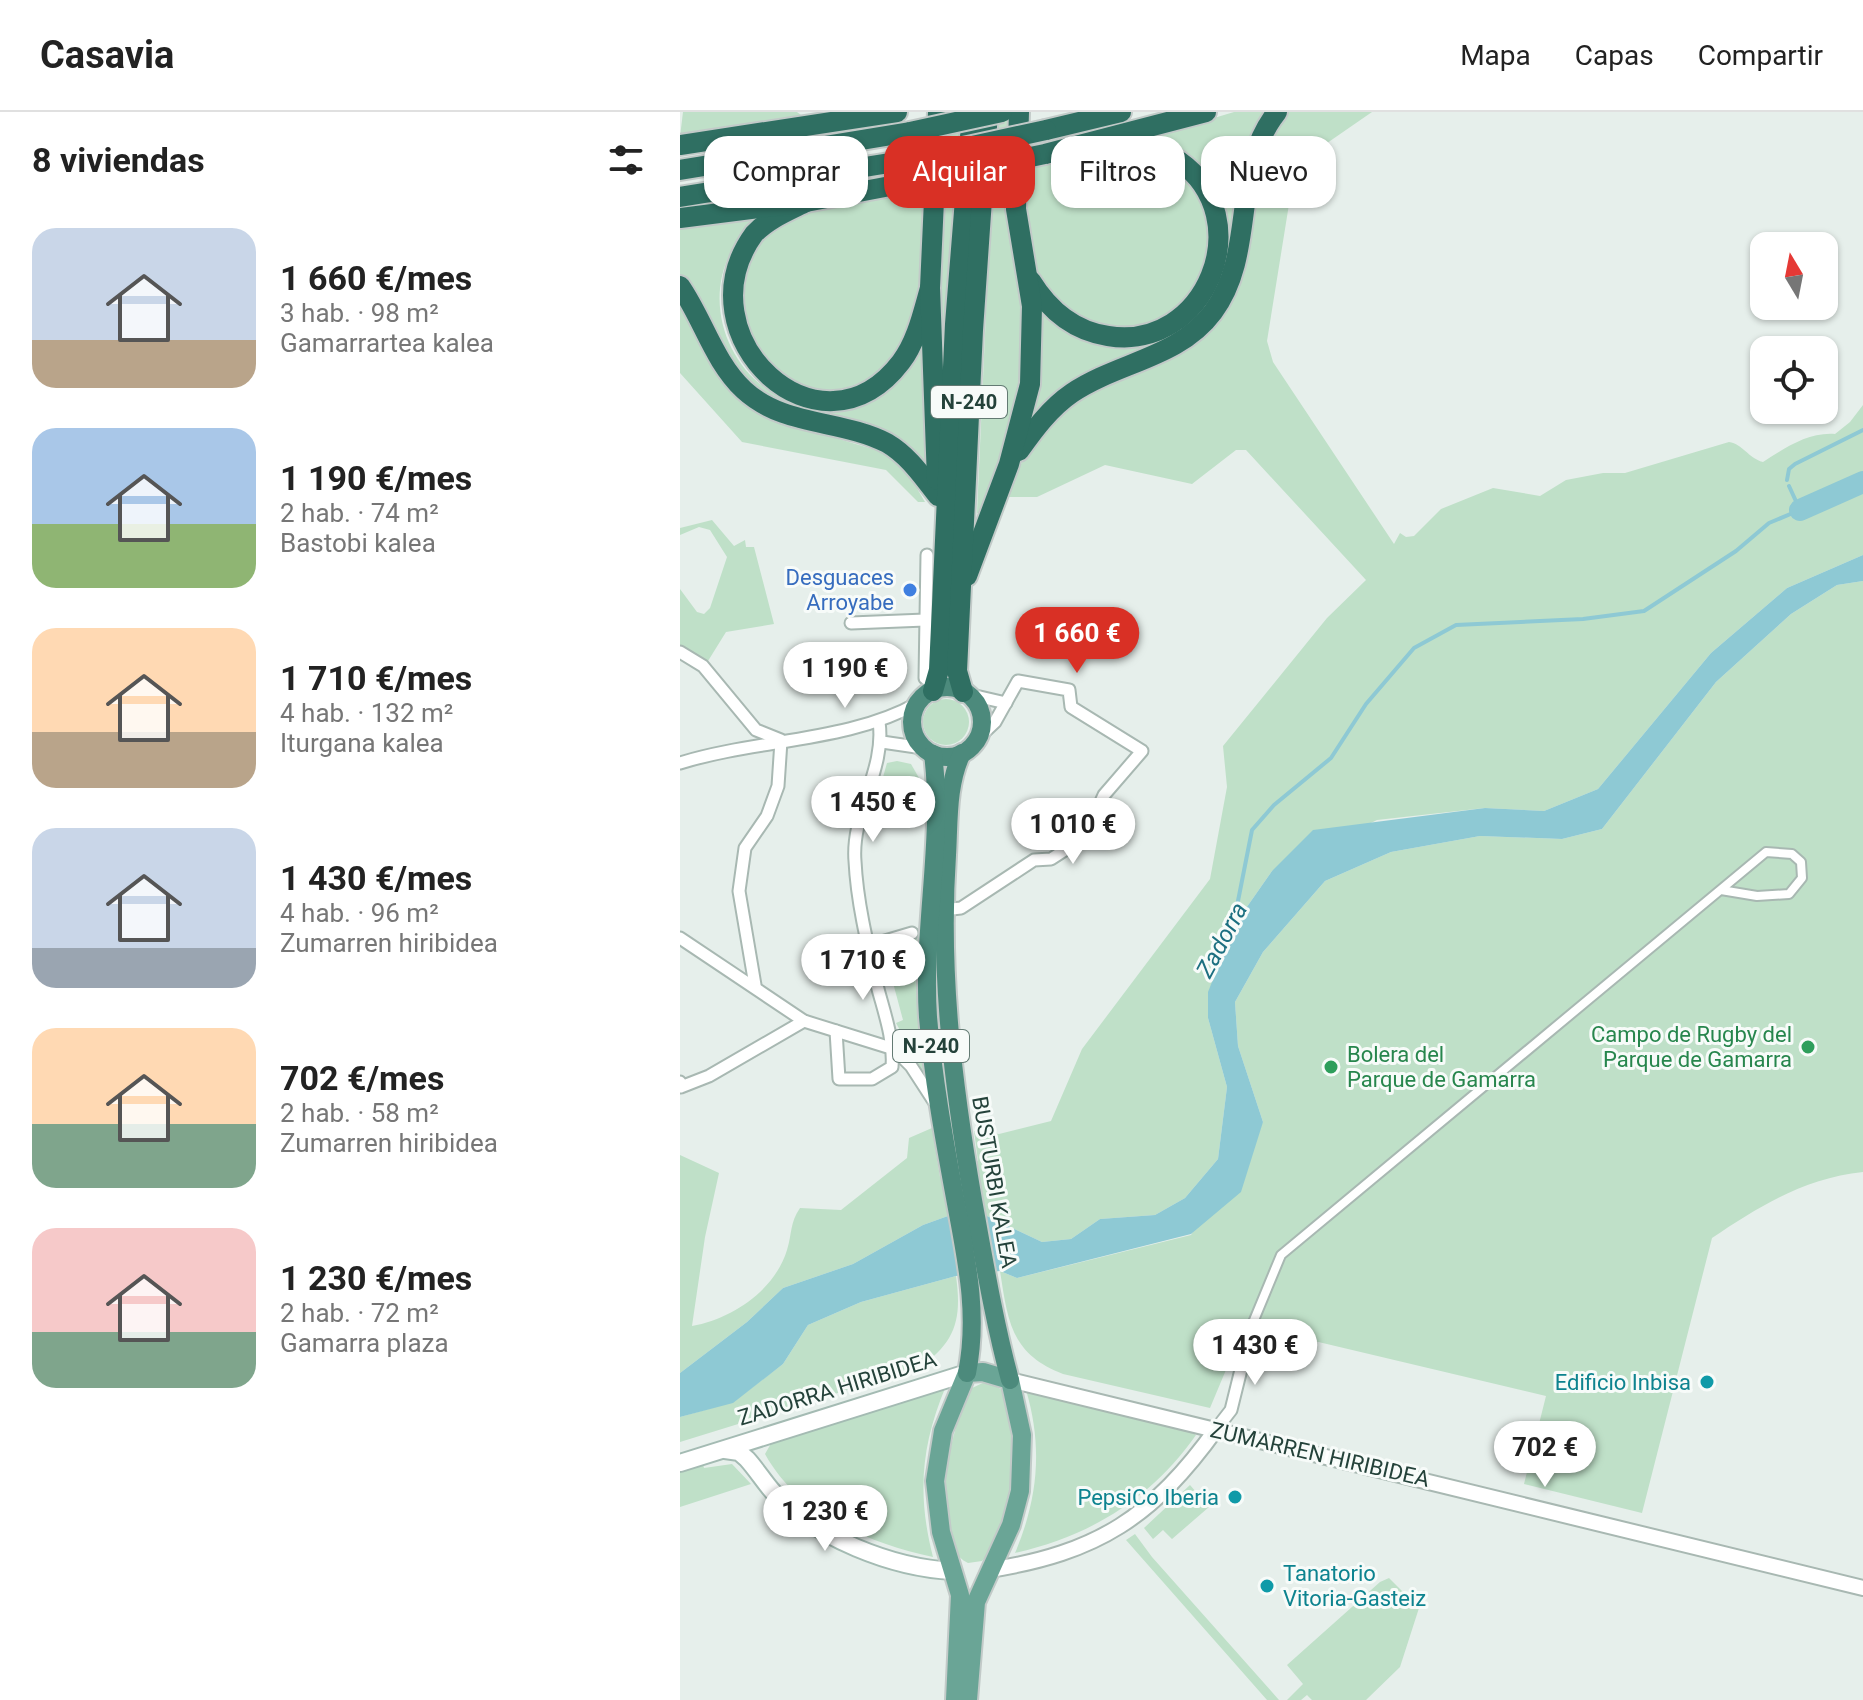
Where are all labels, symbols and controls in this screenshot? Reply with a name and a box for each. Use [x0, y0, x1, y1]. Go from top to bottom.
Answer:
text: Casavia [40, 33, 174, 77]
text: Mapa [1460, 39, 1531, 72]
text: Capas [1575, 39, 1654, 72]
text: Compartir [1698, 39, 1823, 72]
chip: Comprar [704, 136, 868, 208]
chip: Alquilar [884, 136, 1035, 208]
chip: Filtros [1051, 136, 1185, 208]
chip: Nuevo [1201, 136, 1336, 208]
icon: filters [604, 138, 648, 182]
text: 8 viviendas [32, 140, 205, 180]
north arrow [1750, 232, 1838, 320]
map controls [1750, 232, 1838, 424]
text: 1 660 €/mes [280, 258, 472, 298]
icon: home [96, 260, 192, 356]
text: 3 hab. · 98 m² [280, 298, 439, 328]
text: Gamarrartea kalea [280, 328, 494, 358]
button: locate [1750, 336, 1838, 424]
road number: N-240 [931, 386, 1007, 418]
text: 1 190 €/mes [280, 458, 472, 498]
icon: home [96, 460, 192, 556]
text: 2 hab. · 74 m² [280, 498, 439, 528]
text: Bastobi kalea [280, 528, 436, 558]
place label: Desguaces Arroyabe [786, 565, 894, 615]
marker: Desguaces Arroyabe [901, 581, 919, 599]
pin: 1 660 € [1003, 607, 1151, 675]
text: 1 660 € [1033, 618, 1121, 648]
pin: 1 190 € [771, 642, 919, 710]
text: 1 190 € [801, 653, 889, 683]
text: 1 710 €/mes [280, 658, 472, 698]
icon: home [96, 660, 192, 756]
text: 4 hab. · 132 m² [280, 698, 453, 728]
text: Iturgana kalea [280, 728, 444, 758]
pin: 1 450 € [799, 776, 947, 844]
text: 1 450 € [829, 787, 917, 817]
pin: 1 010 € [999, 798, 1147, 866]
text: 1 010 € [1029, 809, 1117, 839]
text: 1 430 €/mes [280, 858, 472, 898]
icon: home [96, 860, 192, 956]
text: 4 hab. · 96 m² [280, 898, 439, 928]
water label: Zadorra [1190, 898, 1253, 983]
text: Zumarren hiribidea [280, 928, 498, 958]
pin: 1 710 € [789, 934, 937, 1002]
text: 1 710 € [819, 945, 907, 975]
place label: Campo de Rugby del Parque de Gamarra [1591, 1022, 1792, 1072]
road number: N-240 [893, 1030, 969, 1062]
marker: Campo de Rugby del Parque de Gamarra [1799, 1038, 1817, 1056]
place label: Bolera del Parque de Gamarra [1347, 1042, 1536, 1092]
text: 702 €/mes [280, 1058, 444, 1098]
marker: Bolera del Parque de Gamarra [1322, 1058, 1340, 1076]
icon: home [96, 1060, 192, 1156]
street label: BUSTURBI KALEA [967, 1094, 1022, 1271]
text: 2 hab. · 58 m² [280, 1098, 439, 1128]
text: Zumarren hiribidea [280, 1128, 498, 1158]
text: 1 230 €/mes [280, 1258, 472, 1298]
icon: home [96, 1260, 192, 1356]
text: 2 hab. · 72 m² [280, 1298, 439, 1328]
pin: 1 430 € [1181, 1319, 1329, 1387]
text: Gamarra plaza [280, 1328, 449, 1358]
text: 1 430 € [1211, 1330, 1299, 1360]
street label: ZADORRA HIRIBIDEA [735, 1346, 940, 1431]
place label: Edificio Inbisa [1555, 1370, 1691, 1395]
marker: Edificio Inbisa [1698, 1373, 1716, 1391]
street label: ZUMARREN HIRIBIDEA [1208, 1417, 1433, 1492]
pin: 702 € [1489, 1421, 1601, 1489]
text: 702 € [1512, 1432, 1578, 1462]
pin: 1 230 € [751, 1485, 899, 1553]
place label: PepsiCo Iberia [1077, 1485, 1219, 1510]
marker: PepsiCo Iberia [1226, 1488, 1244, 1506]
text: 1 230 € [781, 1496, 869, 1526]
place label: Tanatorio Vitoria-Gasteiz [1283, 1561, 1426, 1611]
marker: Tanatorio Vitoria-Gasteiz [1258, 1577, 1276, 1595]

